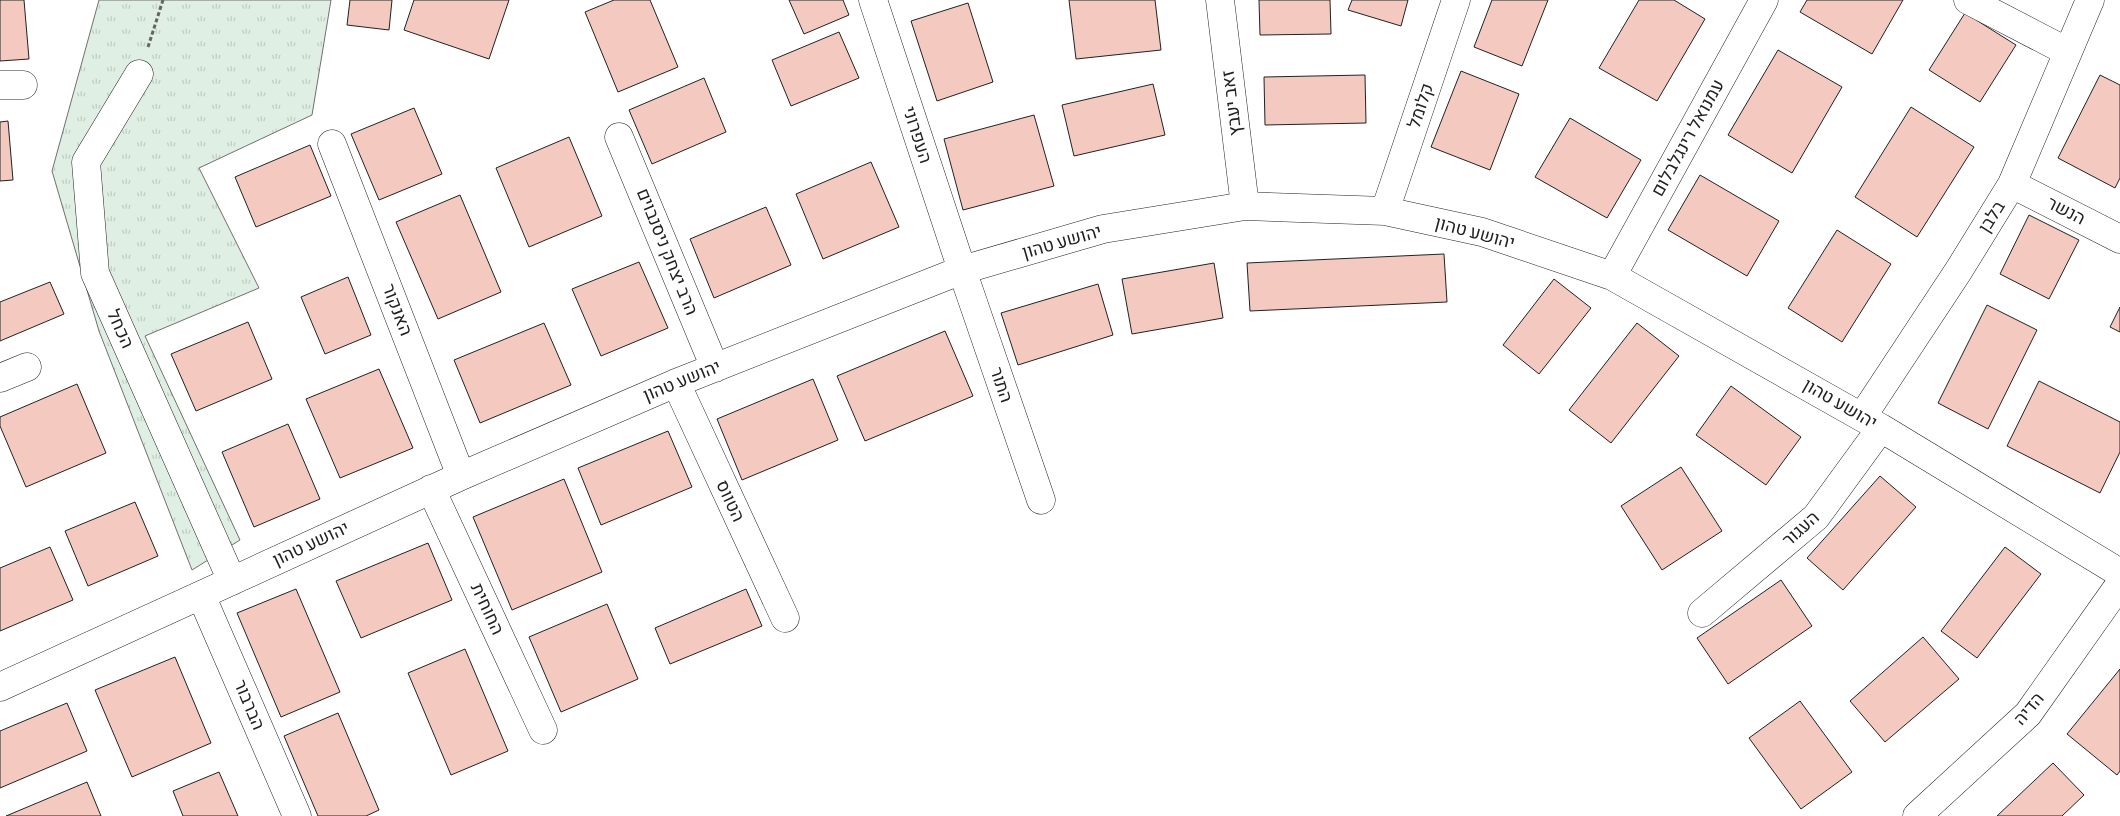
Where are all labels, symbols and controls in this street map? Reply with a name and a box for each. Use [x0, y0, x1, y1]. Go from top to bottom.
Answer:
street label: זאב יעבץ [1216, 69, 1248, 137]
street label: עמנואל רינגלבלום [1645, 75, 1731, 201]
street label: קלומל [1402, 80, 1440, 132]
street label: העפרוני [896, 103, 938, 167]
street label: הרב יצחק ניסנבוים [630, 185, 704, 319]
street label: הנשר [2042, 191, 2090, 231]
street label: בלבן [1973, 196, 2012, 238]
street label: יהושע טהון [1432, 210, 1518, 256]
street label: יהושע טהון [1019, 219, 1105, 265]
street label: האנקור [376, 280, 418, 340]
street label: הכחל [100, 305, 140, 353]
street label: יהושע טהון [639, 354, 725, 408]
street label: התור [983, 364, 1019, 406]
street label: יהושע טהון [1798, 373, 1882, 435]
street label: הטווס [709, 476, 751, 526]
street label: העגור [1777, 506, 1825, 552]
street label: יהושע טהון [269, 515, 353, 573]
street label: החוחית [464, 579, 510, 639]
street label: הברבור [227, 676, 271, 734]
street label: הדיה [2008, 687, 2050, 731]

